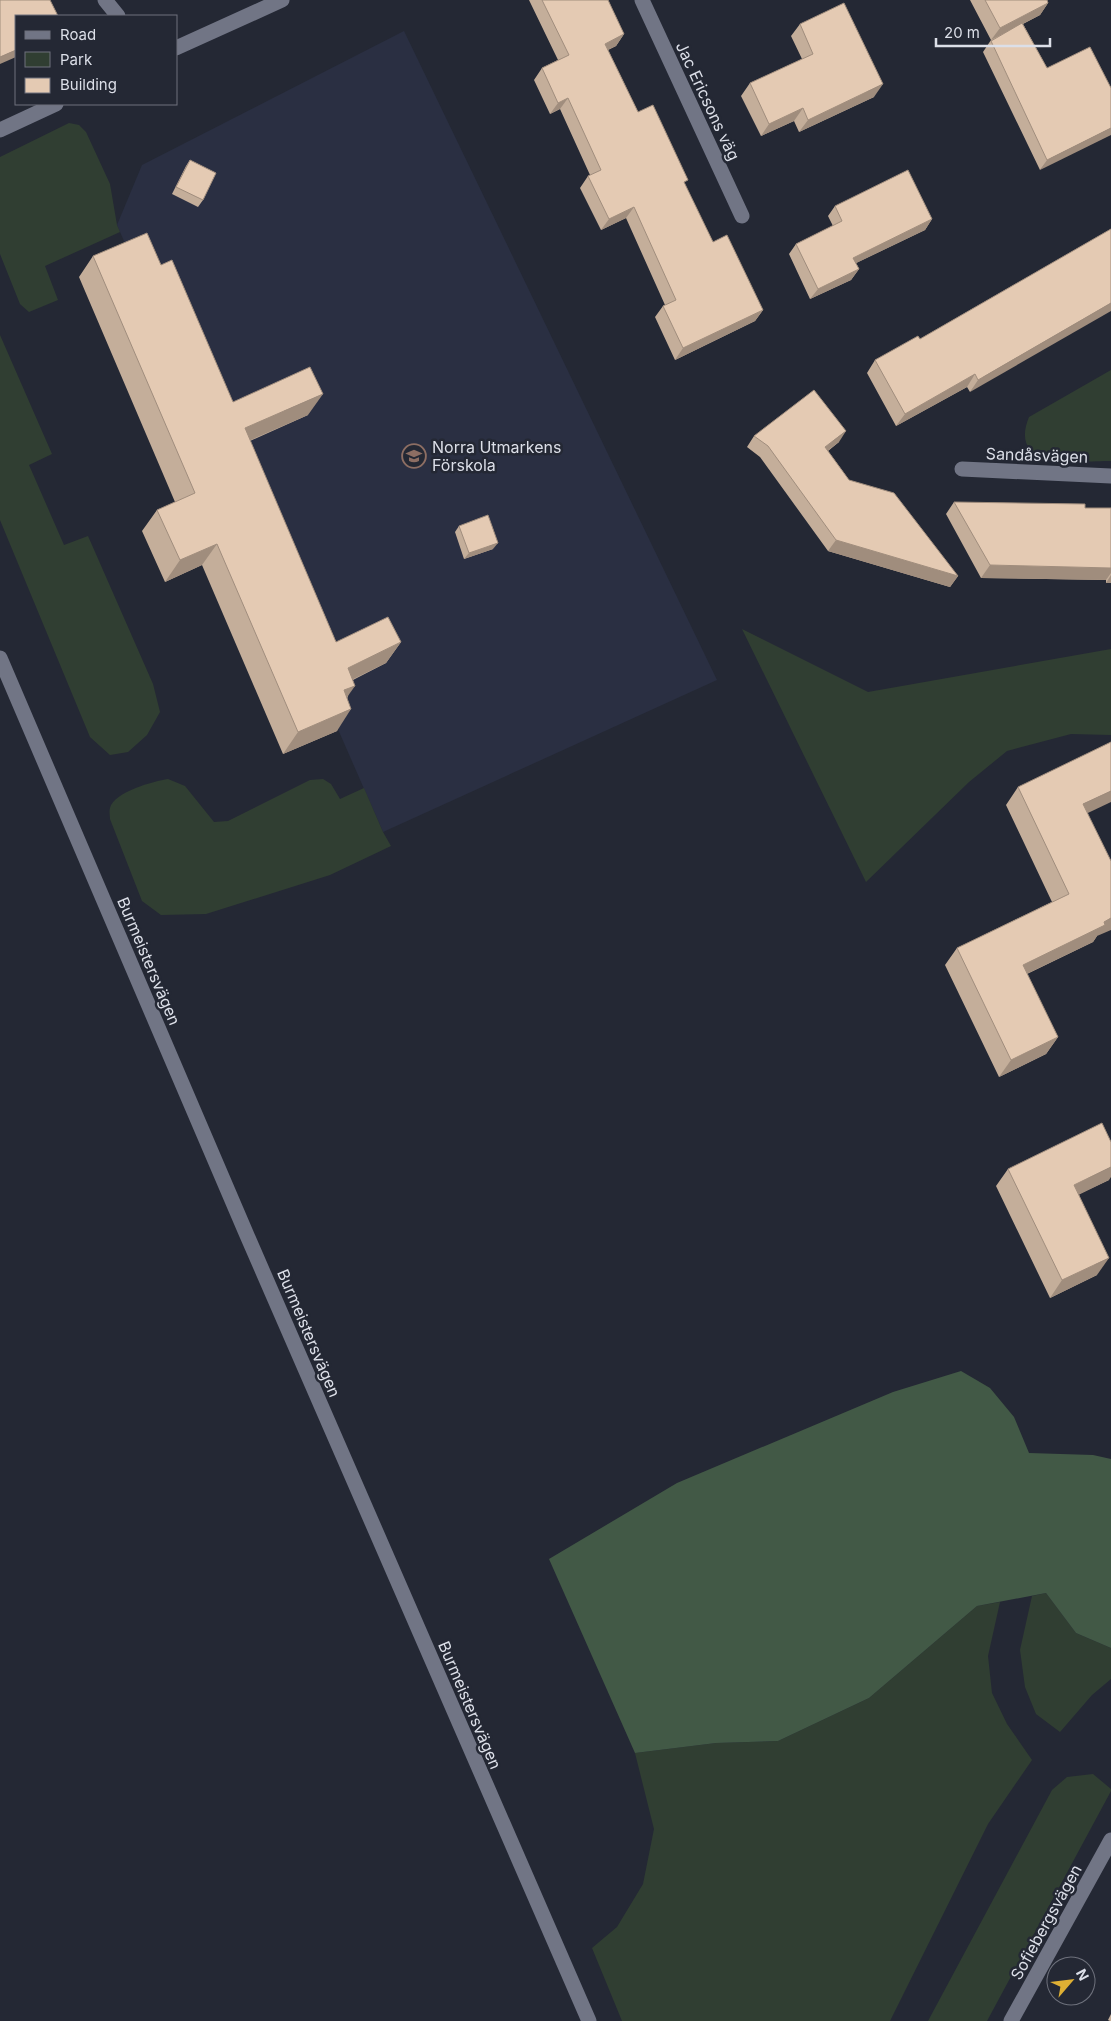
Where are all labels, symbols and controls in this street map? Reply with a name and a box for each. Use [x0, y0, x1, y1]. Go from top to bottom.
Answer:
legend [15, 15, 178, 105]
scale bar [936, 15, 1050, 47]
text: 20 m [944, 23, 980, 42]
text: Road [60, 25, 96, 44]
street label: Jac Ericsons väg [672, 38, 744, 164]
text: Park [60, 50, 93, 69]
text: Building [60, 75, 117, 94]
place label: Norra Utmarkens Förskola [432, 437, 562, 475]
school or university icon: Norra Utmarkens Förskola [401, 443, 427, 469]
street label: Sandåsvägen [985, 443, 1089, 467]
street label: Burmeistersvägen [113, 894, 185, 1028]
street label: Burmeistersvägen [273, 1266, 345, 1400]
street label: Burmeistersvägen [434, 1638, 506, 1772]
street label: Sofiebergsvägen [1006, 1861, 1086, 1983]
north arrow [1046, 1956, 1096, 2006]
text: N [1073, 1966, 1093, 1983]

